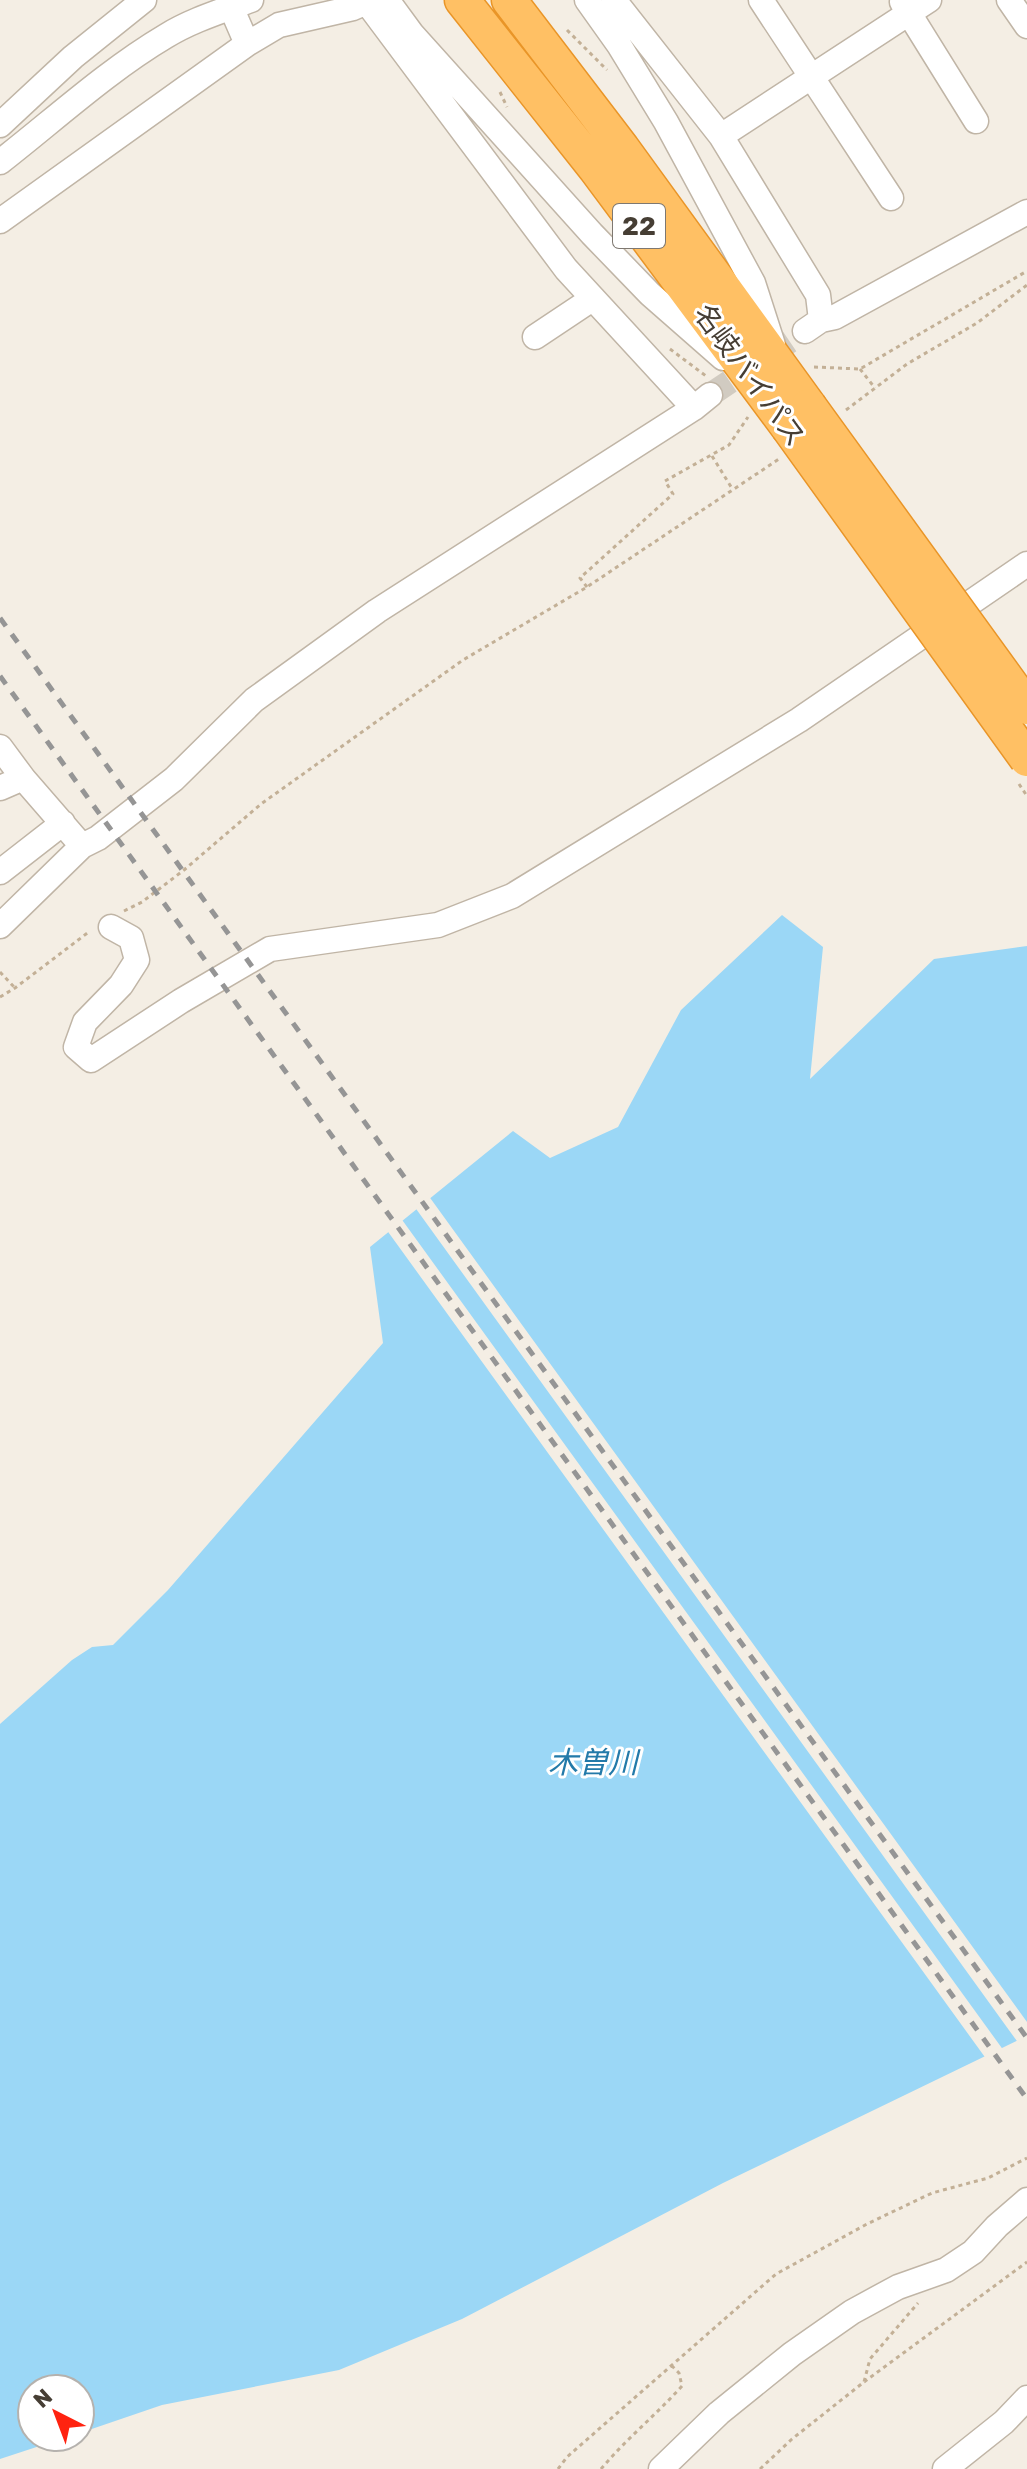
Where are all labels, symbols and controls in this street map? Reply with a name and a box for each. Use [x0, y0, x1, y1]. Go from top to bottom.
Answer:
road number: 22 [613, 204, 665, 248]
street label: 名岐バイパス [687, 298, 812, 453]
water label: 木曽川 [548, 1745, 641, 1781]
north arrow [16, 2373, 96, 2453]
text: N [28, 2383, 58, 2414]

